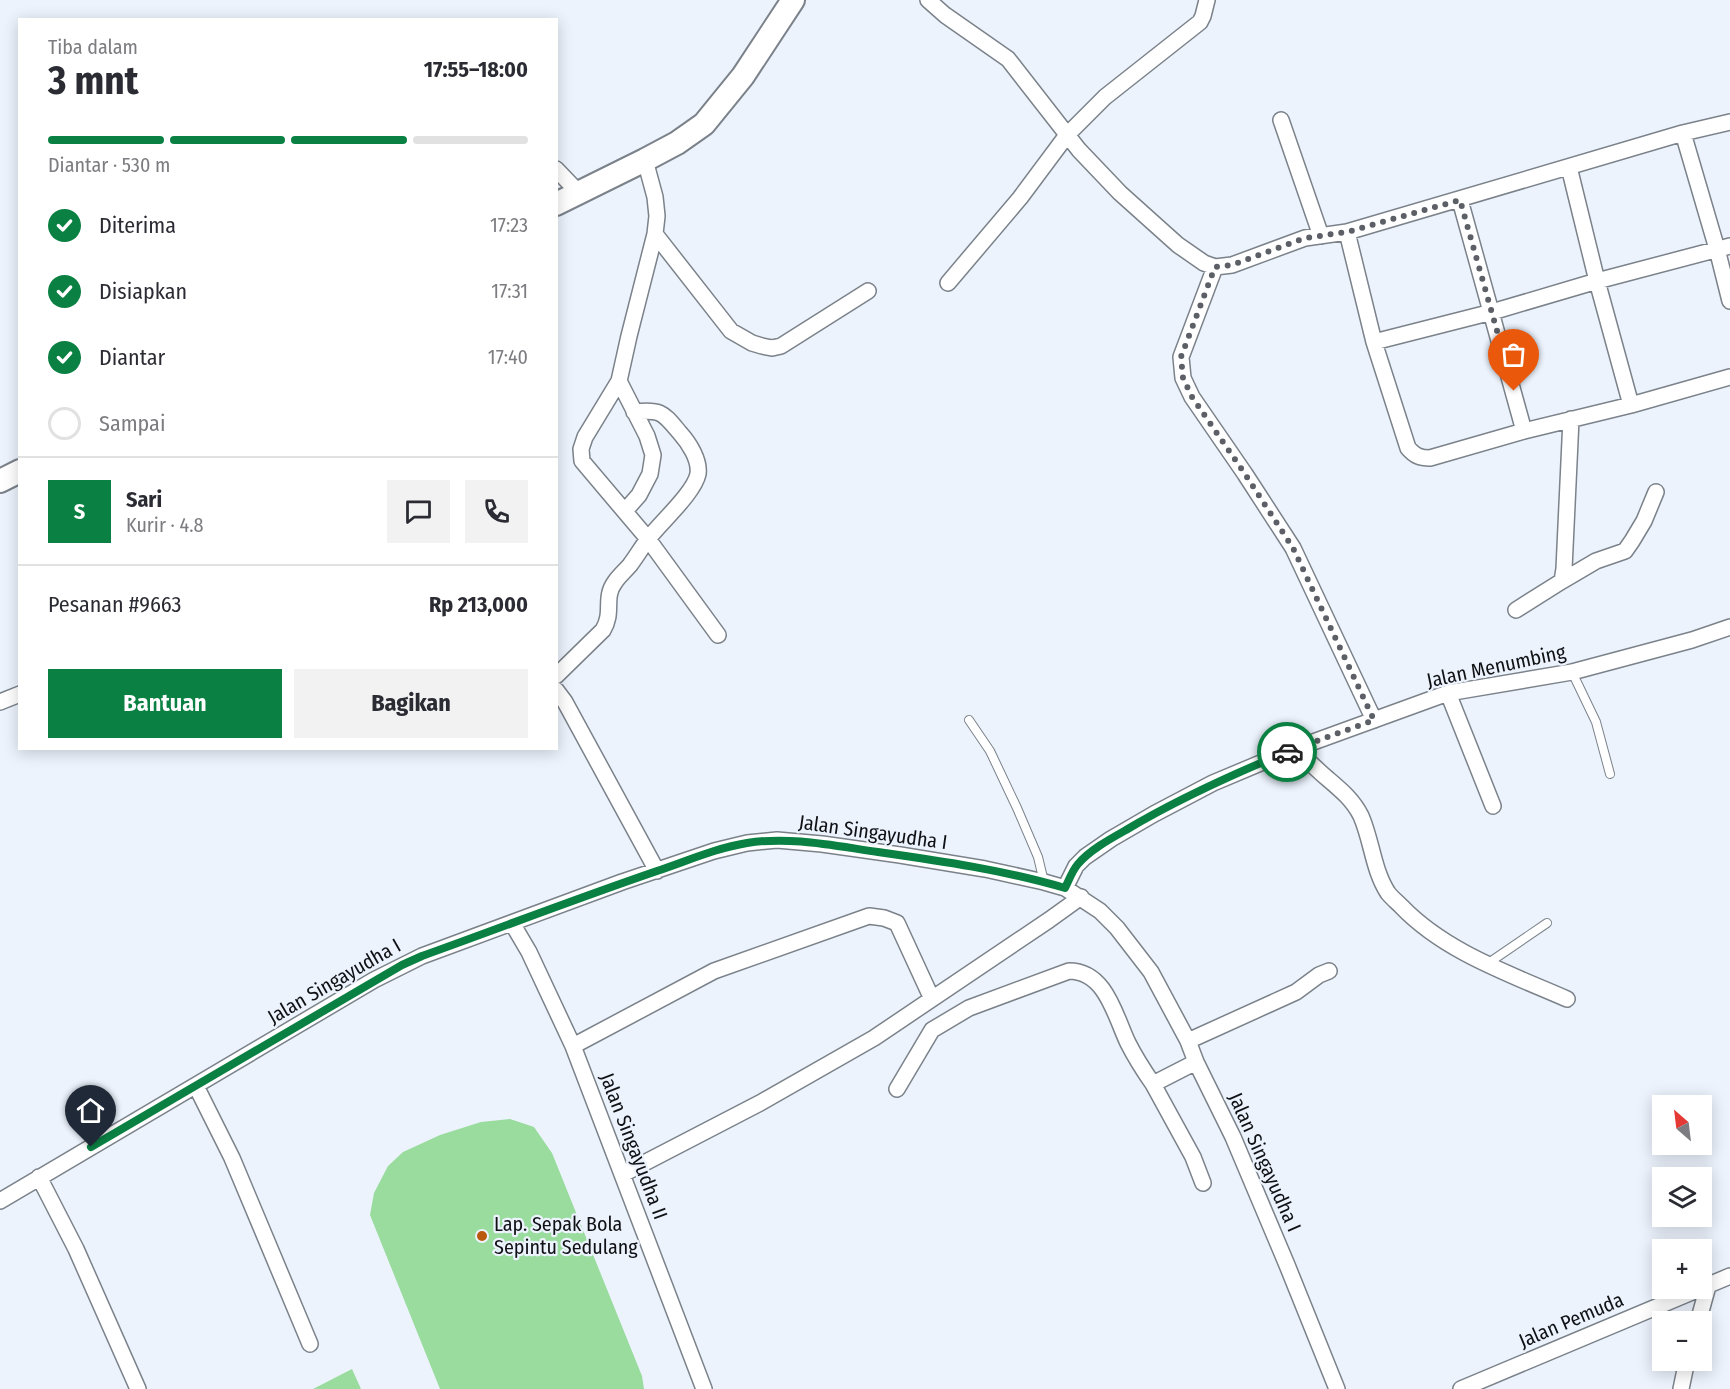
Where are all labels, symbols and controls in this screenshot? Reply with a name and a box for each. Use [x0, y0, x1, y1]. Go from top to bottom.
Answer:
text: Tiba dalam [48, 35, 138, 59]
text: 17:55–18:00 [424, 56, 528, 83]
text: 3 mnt [48, 58, 138, 104]
text: Diantar · 530 m [48, 153, 170, 177]
icon: check [48, 209, 81, 242]
text: Diterima [99, 212, 176, 239]
text: 17:23 [490, 213, 528, 237]
icon: check [48, 275, 81, 308]
text: Disiapkan [99, 278, 187, 305]
text: 17:31 [491, 279, 528, 303]
pin [1488, 329, 1539, 391]
icon: bag [1497, 338, 1530, 371]
icon: check [48, 341, 81, 374]
text: Diantar [99, 344, 165, 371]
text: 17:40 [488, 345, 528, 369]
text: Sampai [99, 410, 165, 437]
button: chat [387, 480, 450, 543]
button: phone [465, 480, 528, 543]
text: Sari [126, 486, 162, 513]
text: S [74, 498, 85, 525]
text: Kurir · 4.8 [126, 513, 203, 537]
text: Pesanan #9663 [48, 591, 182, 618]
text: Rp 213,000 [429, 591, 528, 618]
street label: Jalan Menumbing [1424, 639, 1568, 692]
button: Bantuan [48, 669, 282, 738]
button: Bagikan [294, 669, 528, 738]
courier [1257, 722, 1317, 782]
icon: car [1271, 736, 1304, 769]
street label: Jalan Singayudha I [797, 810, 949, 854]
street label: Jalan Singayudha I [263, 933, 405, 1029]
street label: Jalan Singayudha II [595, 1069, 673, 1223]
pin [65, 1085, 116, 1147]
street label: Jalan Singayudha I [1224, 1089, 1306, 1235]
icon: home [74, 1094, 107, 1127]
north arrow [1652, 1095, 1712, 1155]
map controls [1652, 1095, 1712, 1371]
button: layers [1652, 1167, 1712, 1227]
place label: Lap. Sepak Bola Sepintu Sedulang [494, 1212, 638, 1259]
marker: Lap. Sepak Bola Sepintu Sedulang [475, 1229, 489, 1243]
button: + [1652, 1239, 1712, 1299]
street label: Jalan Pemuda [1515, 1287, 1627, 1353]
button: − [1652, 1311, 1712, 1371]

